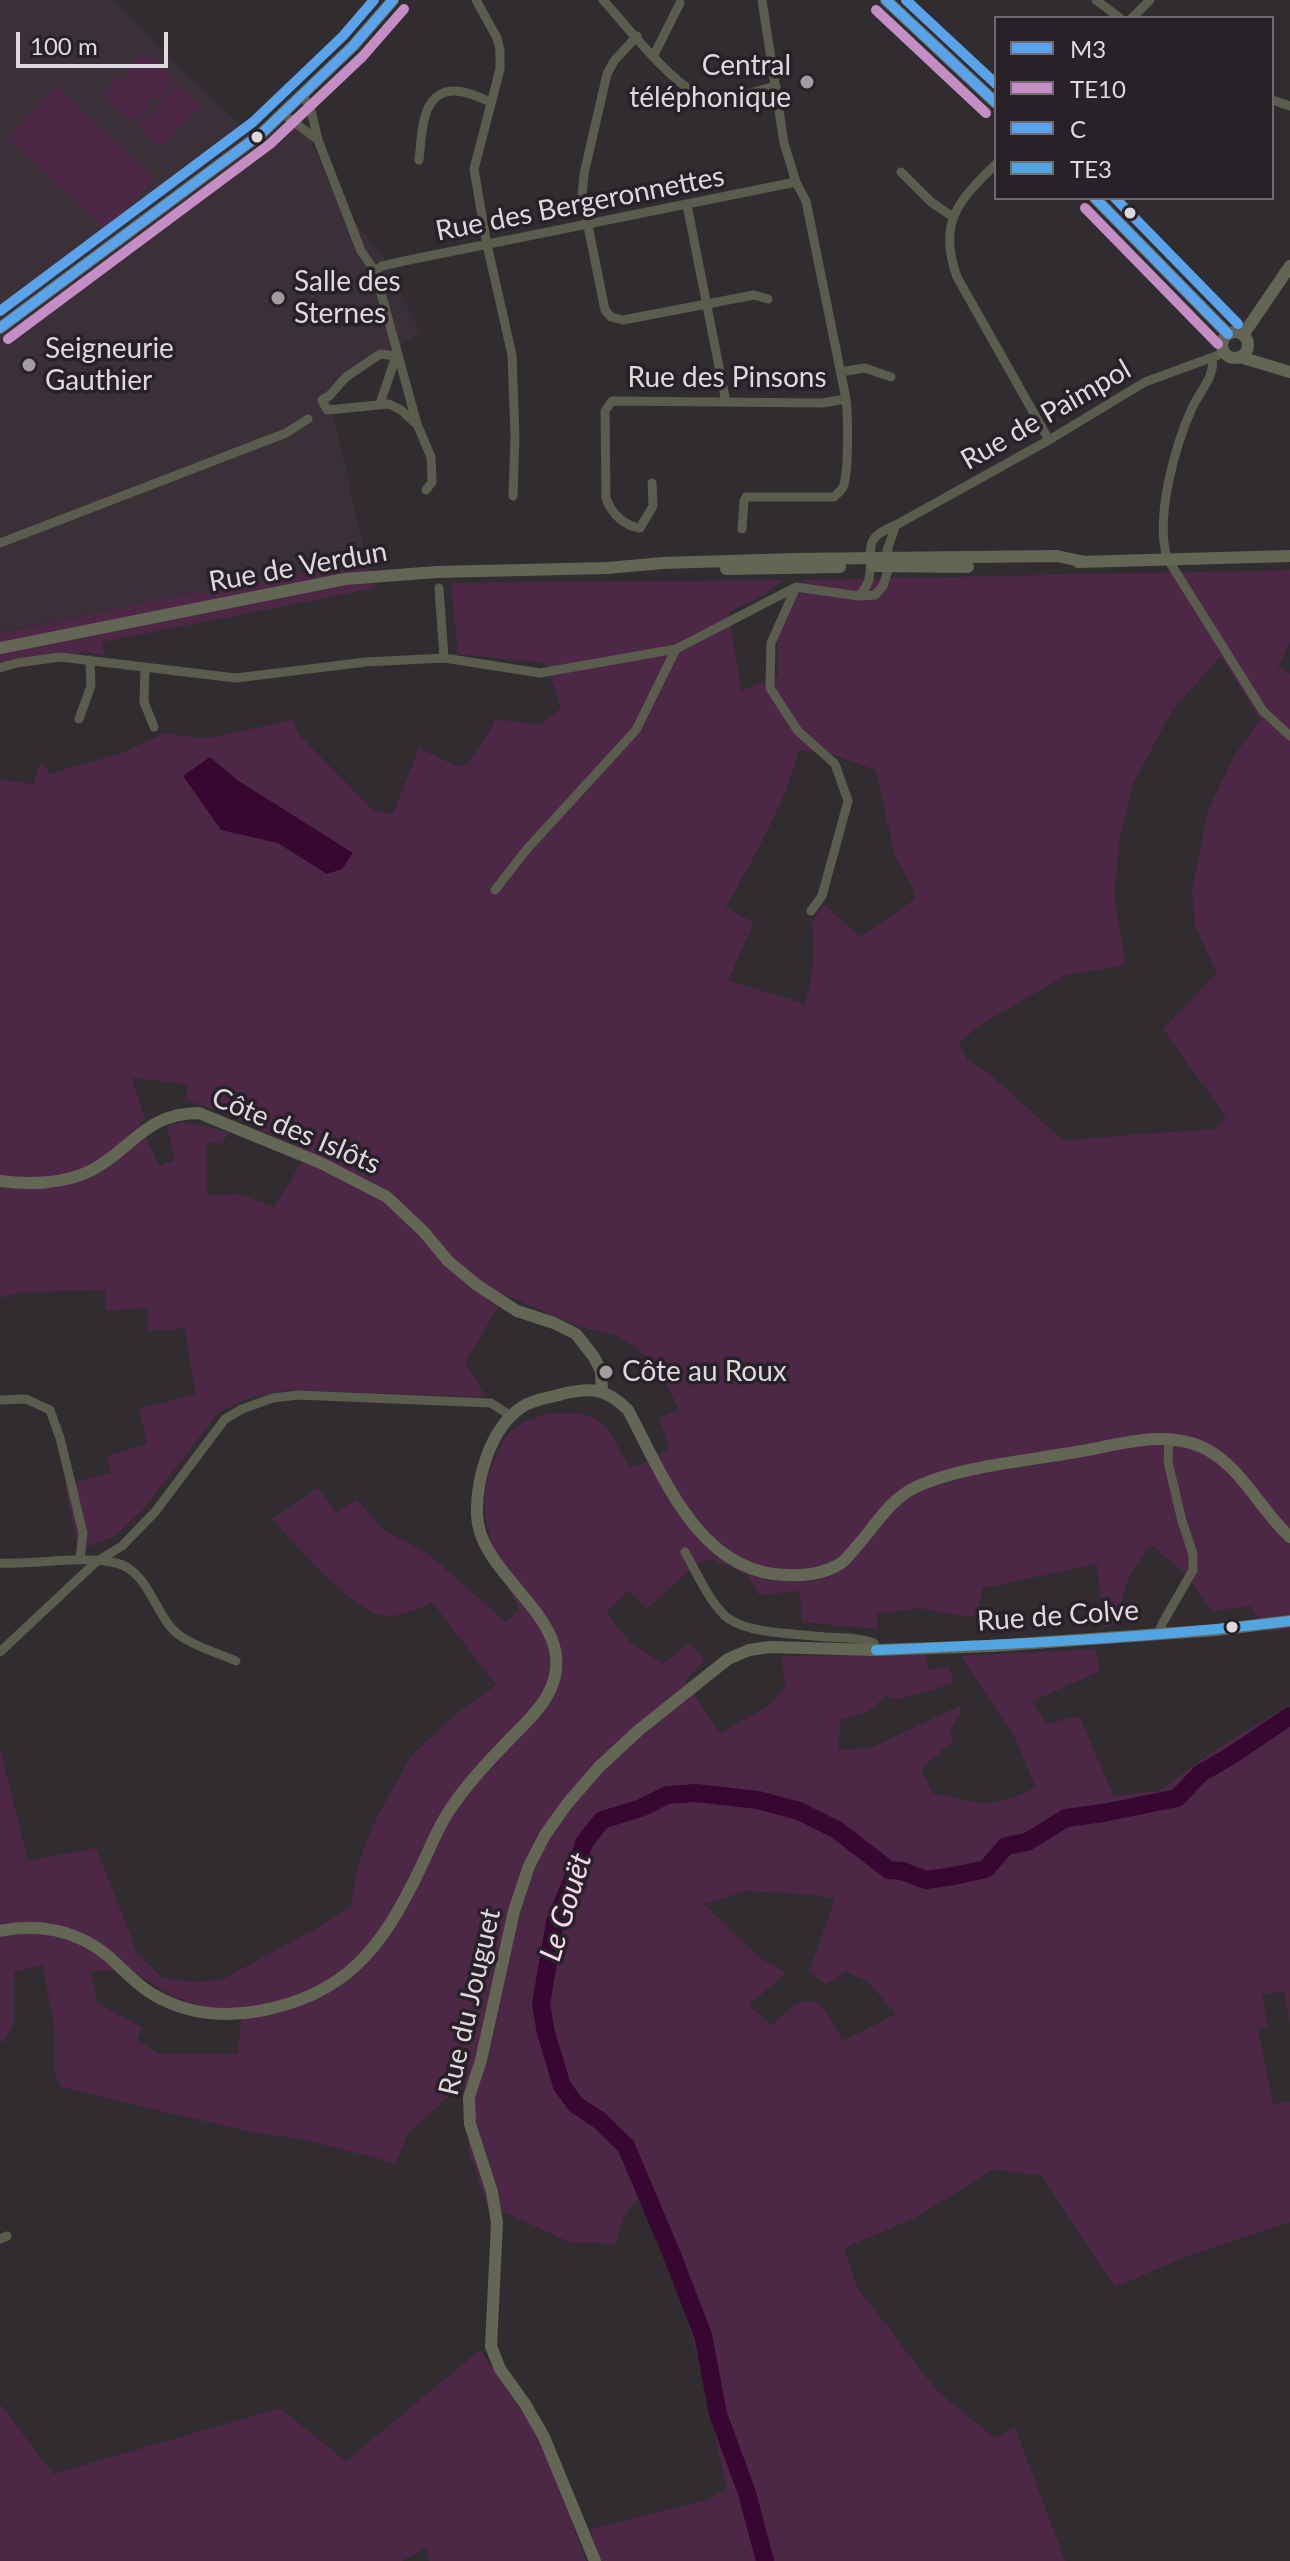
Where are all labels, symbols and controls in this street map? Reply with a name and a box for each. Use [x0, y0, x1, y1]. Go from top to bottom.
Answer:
scale bar [20, 16, 172, 66]
legend [994, 16, 1274, 200]
text: 100 m [30, 31, 98, 60]
text: M3 [1070, 34, 1106, 63]
place label: Central téléphonique [629, 49, 791, 115]
marker: Central téléphonique [798, 73, 816, 91]
text: TE10 [1070, 74, 1126, 103]
text: C [1070, 114, 1086, 143]
unlabelled marker [249, 129, 265, 145]
text: TE3 [1070, 154, 1112, 183]
street label: Rue des Bergeronnettes [433, 160, 727, 248]
unlabelled marker [1122, 205, 1138, 221]
place label: Salle des Sternes [294, 265, 401, 331]
marker: Salle des Sternes [269, 289, 287, 307]
place label: Seigneurie Gauthier [45, 332, 174, 398]
street label: Rue de Paimpol [955, 353, 1137, 477]
marker: Seigneurie Gauthier [20, 356, 38, 374]
street label: Rue des Pinsons [627, 361, 827, 395]
street label: Rue de Verdun [206, 535, 390, 599]
street label: Côte des Islôts [207, 1080, 385, 1182]
place label: Côte au Roux [622, 1355, 787, 1389]
marker: Côte au Roux [597, 1363, 615, 1381]
street label: Rue de Colve [976, 1594, 1140, 1638]
unlabelled marker [1224, 1619, 1240, 1635]
water label: Le Gouët [533, 1849, 599, 1965]
street label: Rue du Jouguet [432, 1905, 508, 2099]

